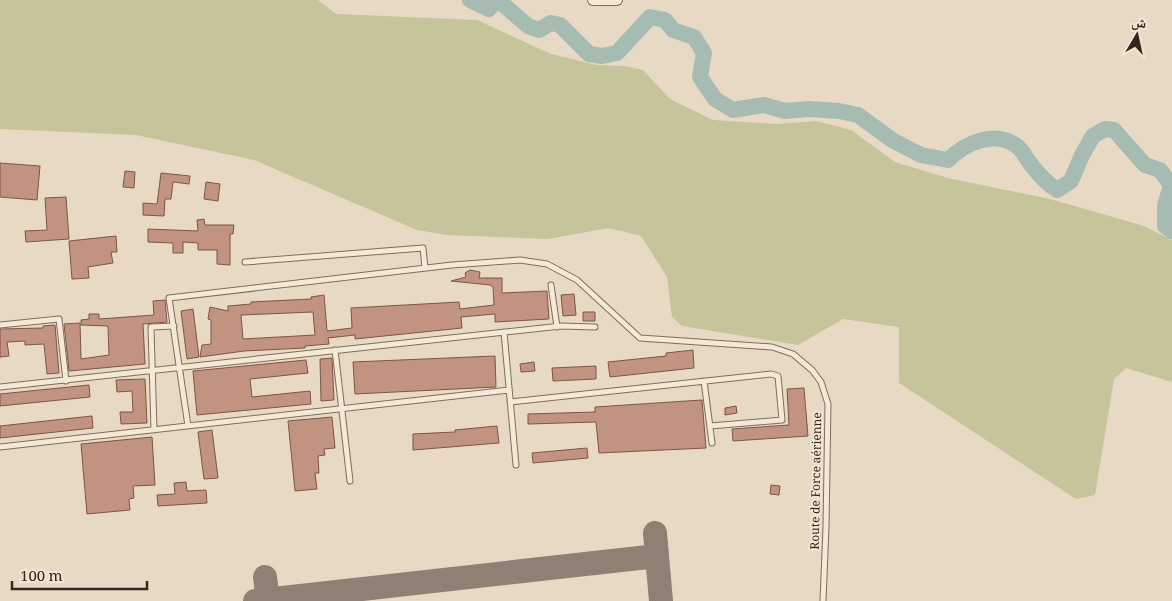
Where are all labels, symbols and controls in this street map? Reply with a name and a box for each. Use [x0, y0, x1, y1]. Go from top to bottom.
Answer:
north arrow [1112, 10, 1162, 60]
text: ش [1130, 11, 1148, 37]
street label: Route de Force aérienne [806, 412, 829, 550]
scale bar [12, 558, 148, 590]
text: 100 m [20, 565, 63, 591]

